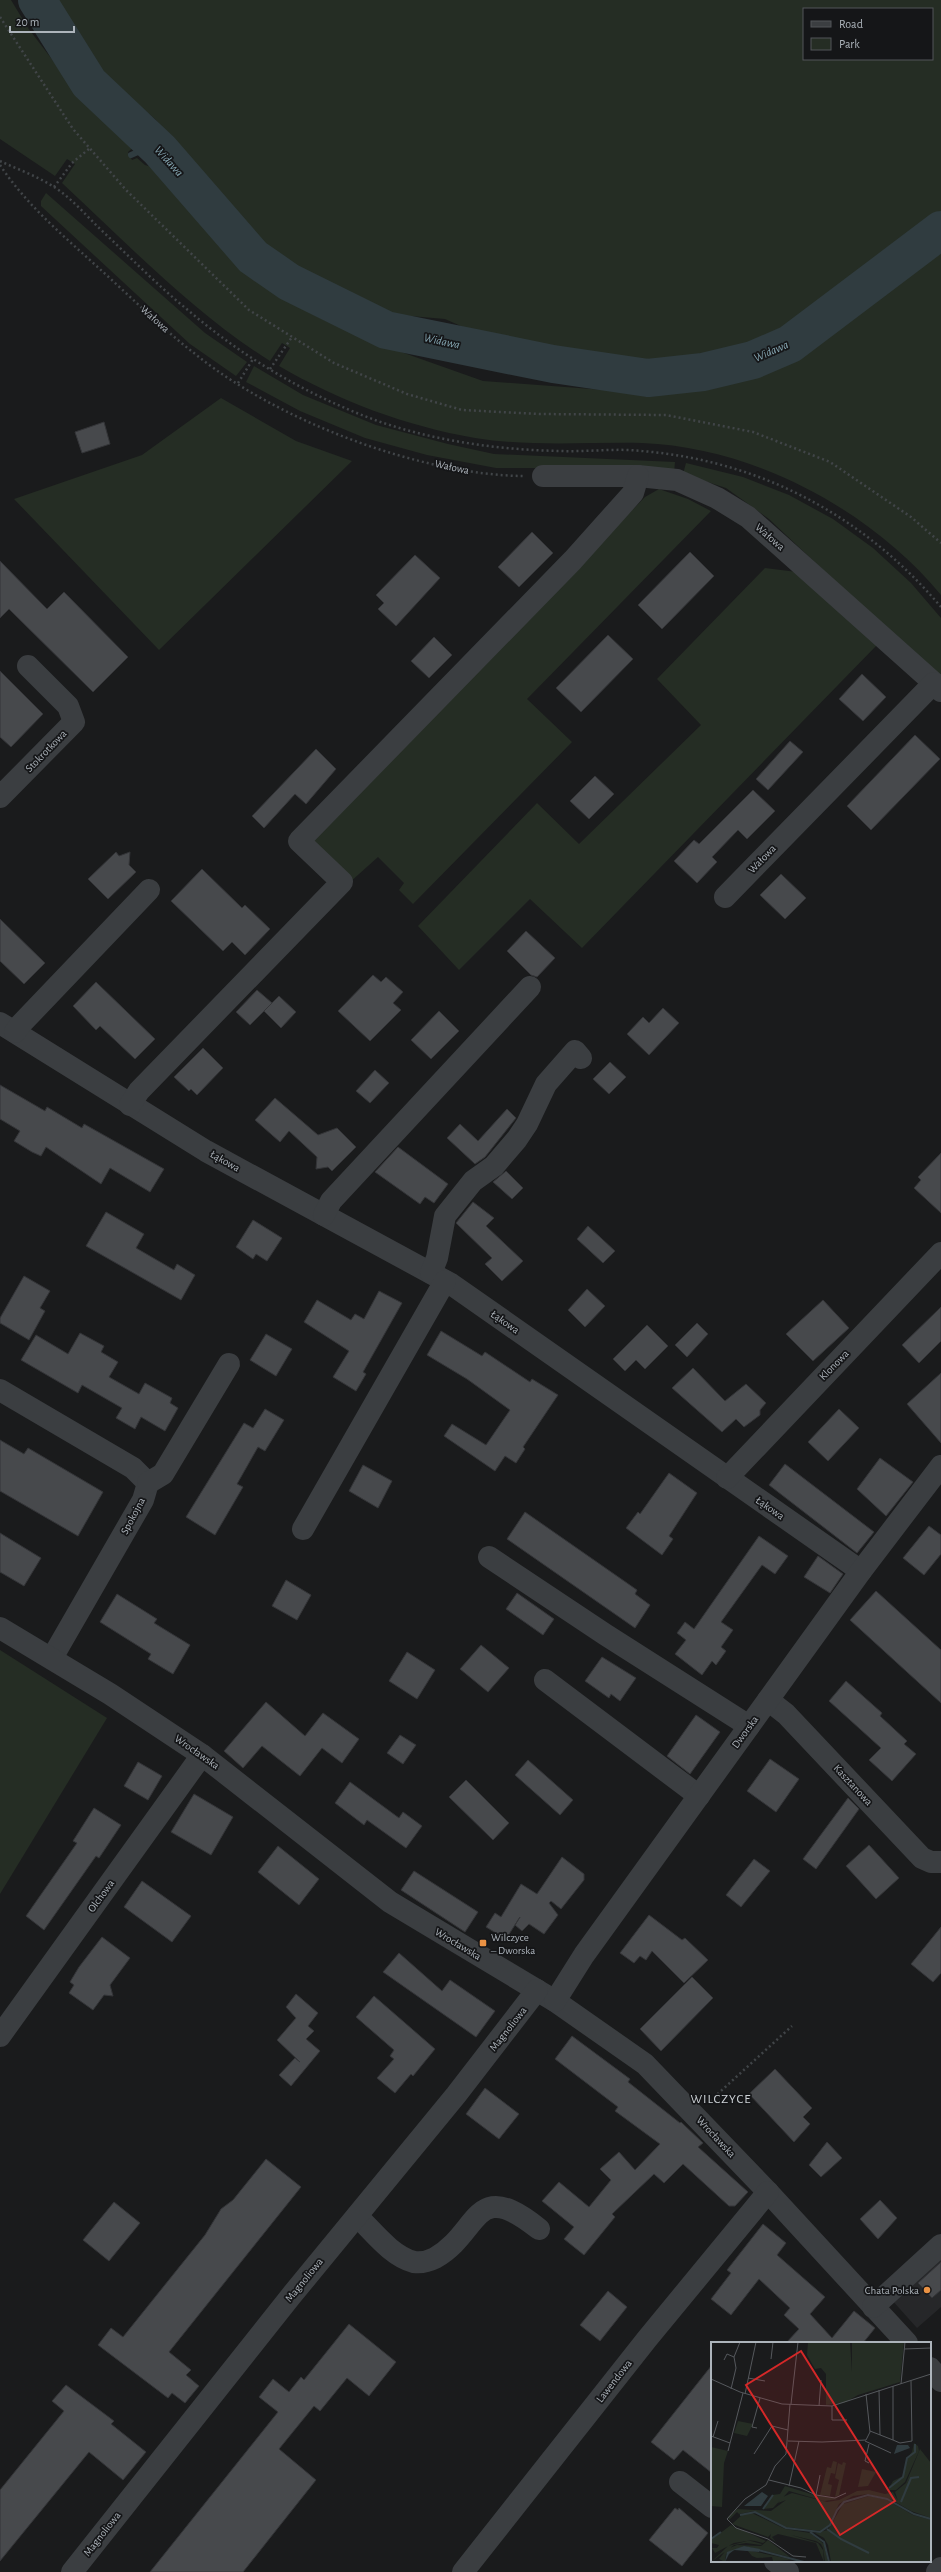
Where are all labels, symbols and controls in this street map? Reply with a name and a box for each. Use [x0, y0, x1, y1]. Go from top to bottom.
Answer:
scale bar [10, 8, 74, 34]
legend [803, 8, 933, 60]
text: 20 m [16, 16, 39, 28]
text: Road [839, 18, 863, 30]
text: Park [839, 38, 860, 50]
water label: Widawa [152, 143, 186, 179]
street label: Wałowa [138, 303, 172, 335]
water label: Widawa [423, 331, 461, 351]
water label: Widawa [752, 338, 790, 364]
street label: Wałowa [434, 458, 470, 476]
street label: Wałowa [753, 521, 787, 553]
street label: Stokrotkowa [23, 728, 69, 774]
street label: Wałowa [746, 843, 778, 875]
street label: Łąkowa [208, 1148, 242, 1174]
street label: Łąkowa [489, 1308, 521, 1336]
street label: Klonowa [817, 1348, 851, 1382]
street label: Łąkowa [754, 1494, 786, 1522]
street label: Spokojna [119, 1496, 147, 1536]
street label: Dworska [730, 1714, 760, 1750]
street label: Wrocławska [173, 1733, 221, 1771]
street label: Kasztanowa [831, 1762, 875, 1808]
street label: Olchowa [86, 1878, 116, 1914]
street label: Wrocławska [433, 1926, 483, 1962]
place label: Wilczyce – Dworska [490, 1932, 535, 1956]
marker: Wilczyce – Dworska [478, 1938, 488, 1948]
street label: Magnoliowa [487, 2005, 529, 2053]
district label: WILCZYCE [690, 2093, 752, 2106]
street label: Wrocławska [694, 2114, 738, 2160]
street label: Magnoliowa [283, 2256, 325, 2304]
place label: Chata Polska [865, 2285, 919, 2296]
marker: Chata Polska [922, 2285, 932, 2295]
inset map [711, 2342, 931, 2562]
street label: Lawendowa [594, 2358, 634, 2404]
street label: Magnoliowa [81, 2510, 123, 2558]

